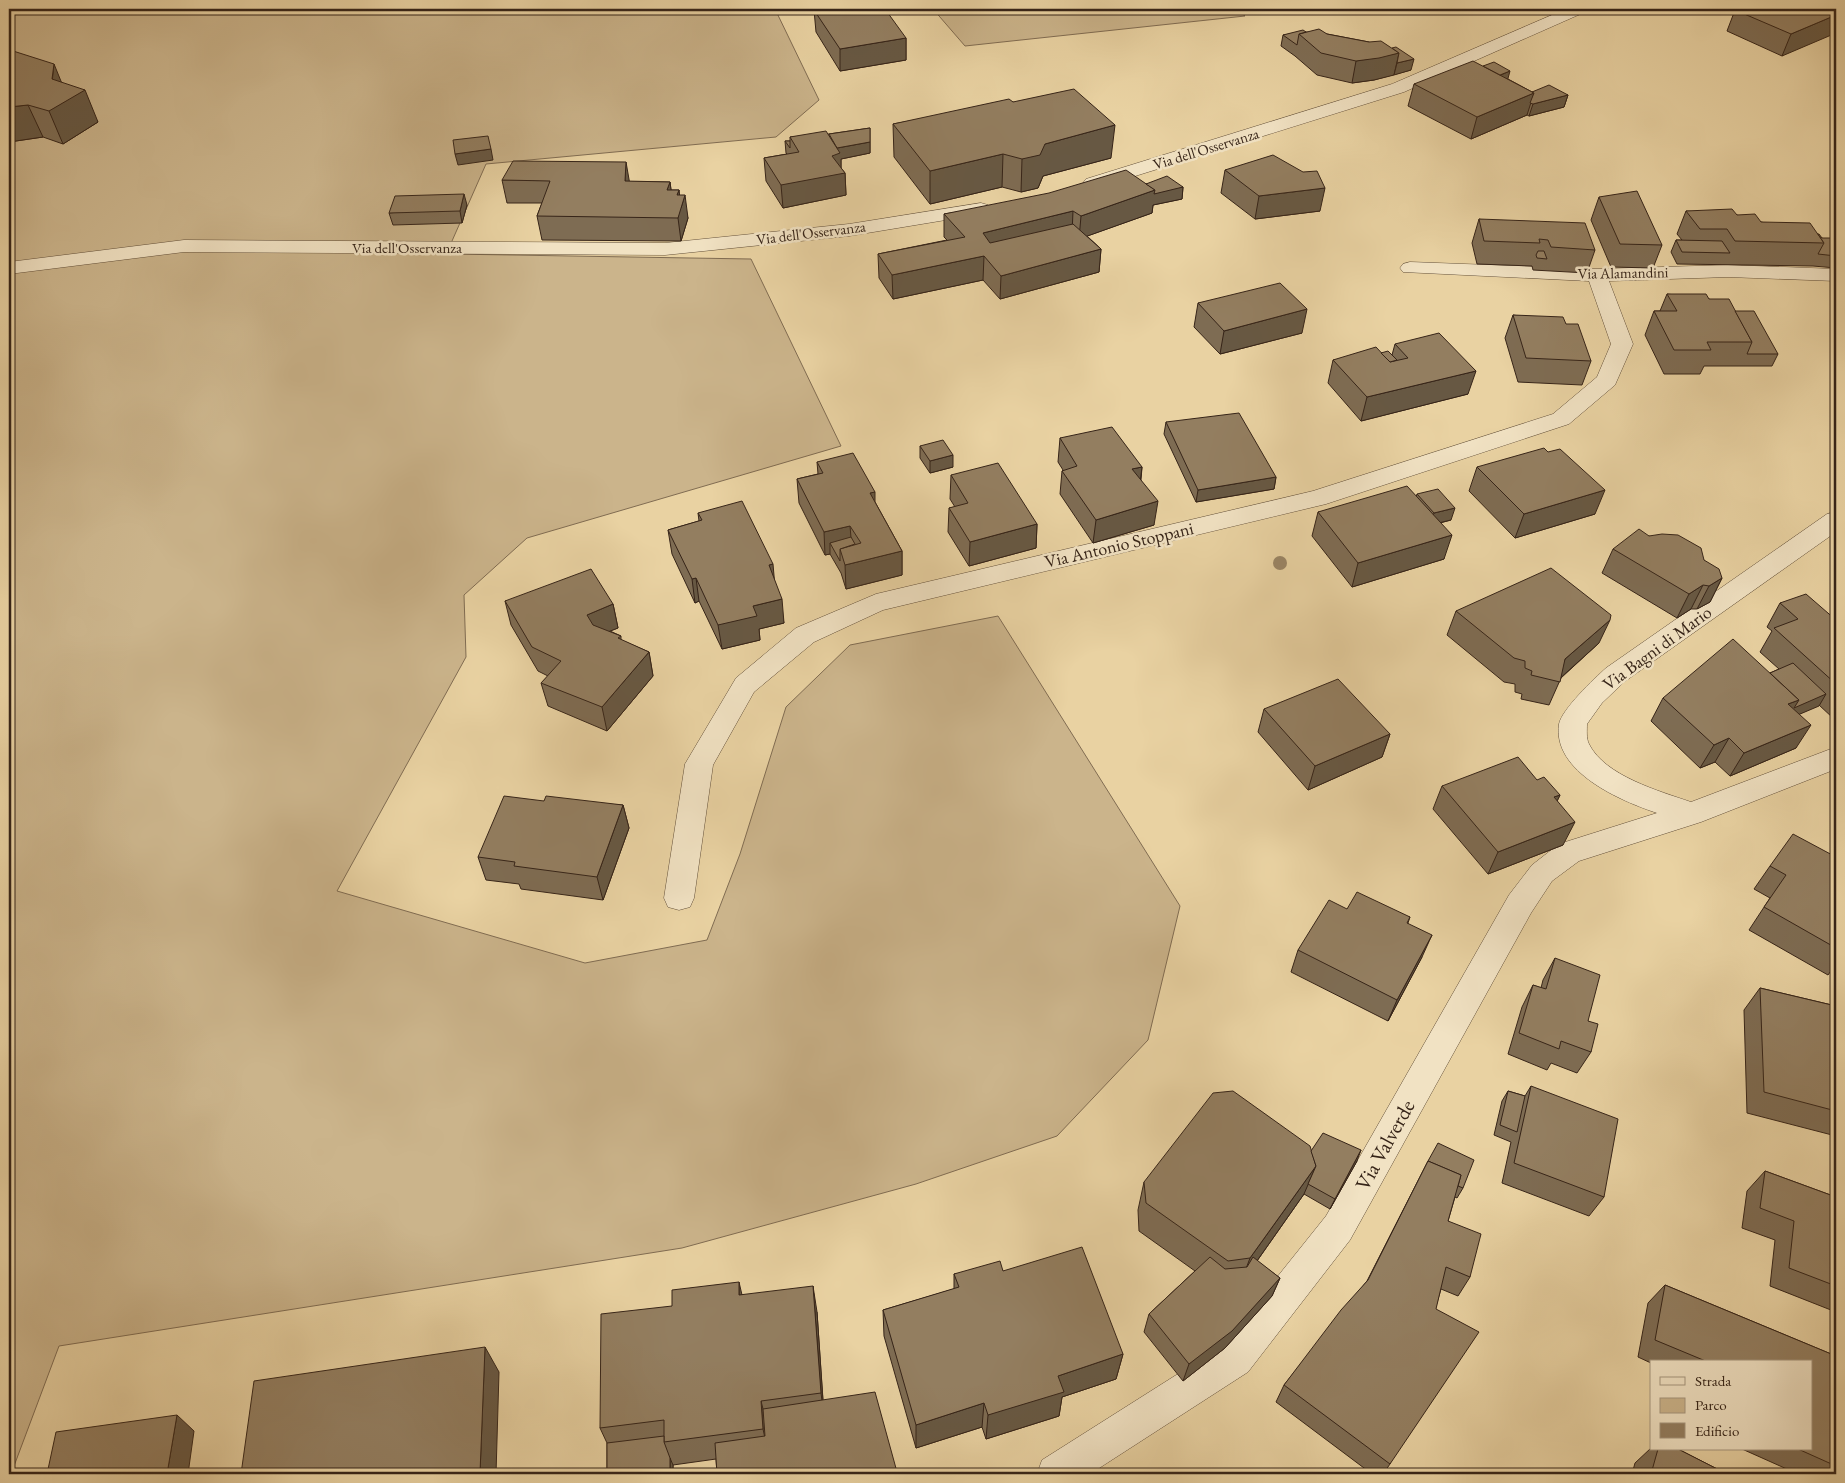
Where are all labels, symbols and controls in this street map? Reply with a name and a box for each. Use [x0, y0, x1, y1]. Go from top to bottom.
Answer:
street label: Via dell'Osservanza [1150, 123, 1261, 174]
street label: Via dell'Osservanza [755, 216, 867, 249]
street label: Via dell'Osservanza [352, 238, 462, 257]
street label: Via Alamandini [1577, 262, 1669, 283]
street label: Via Antonio Stoppani [1042, 516, 1196, 573]
street label: Via Bagni di Mario [1598, 600, 1716, 695]
street label: Via Valverde [1349, 1095, 1421, 1195]
legend [1650, 1360, 1812, 1450]
text: Strada [1695, 1371, 1731, 1390]
text: Parco [1695, 1395, 1727, 1414]
text: Edificio [1695, 1421, 1739, 1440]

